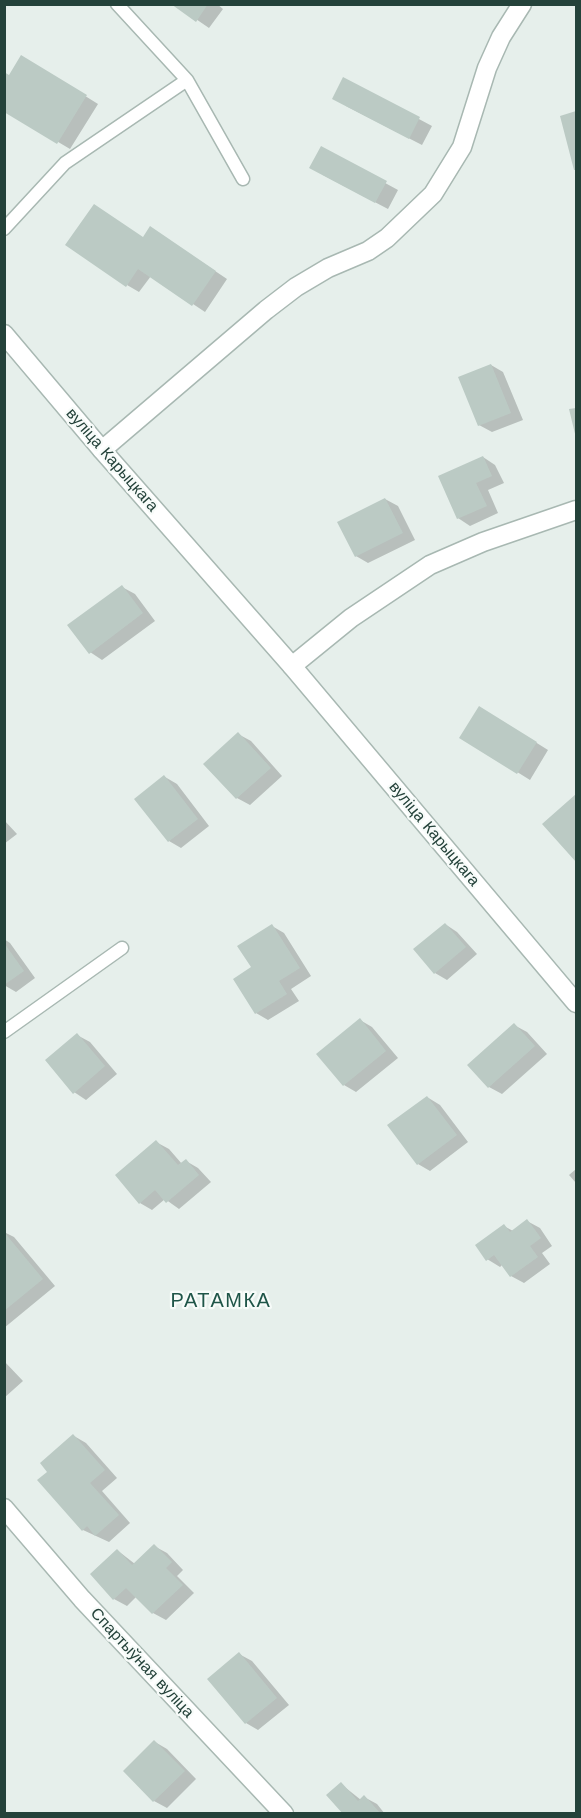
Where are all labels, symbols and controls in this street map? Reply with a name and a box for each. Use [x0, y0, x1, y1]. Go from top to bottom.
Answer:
street label: вуліца Карыцкага [62, 404, 162, 516]
street label: вуліца Карыцкага [385, 778, 483, 890]
district label: РАТАМКА [171, 1289, 271, 1313]
street label: Спартыўная вуліца [86, 1604, 198, 1722]

